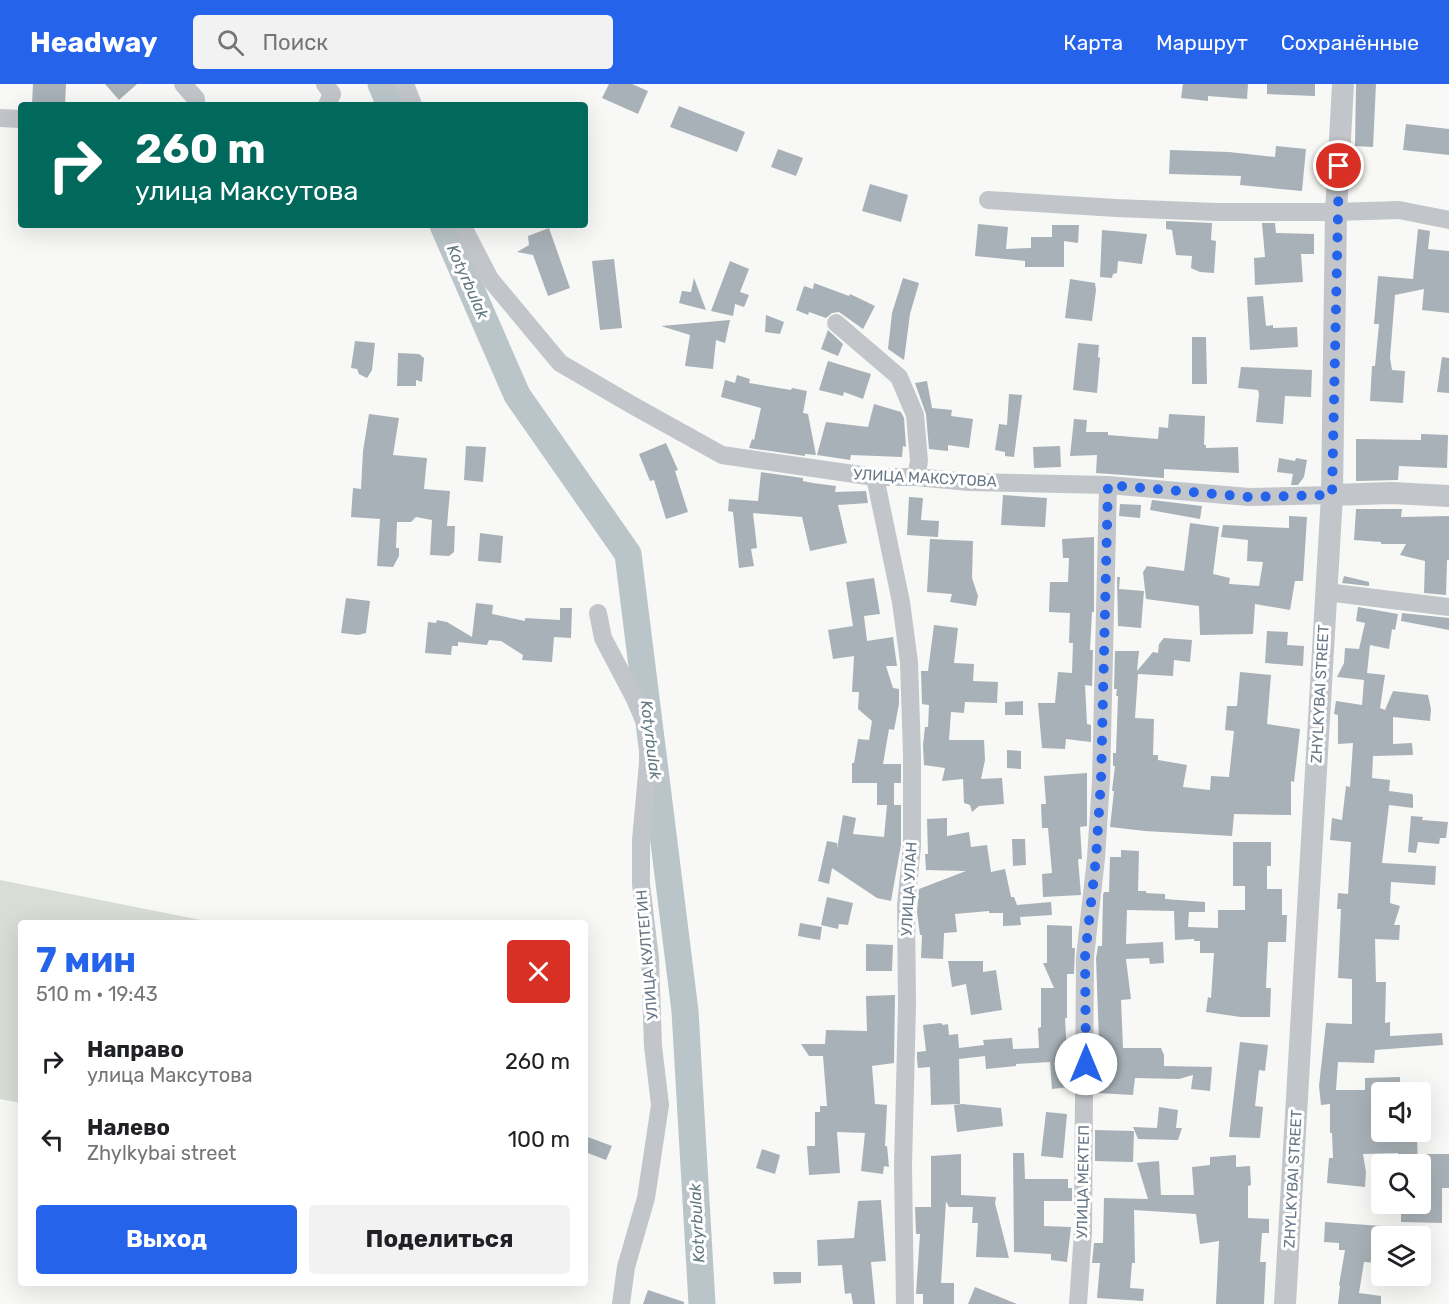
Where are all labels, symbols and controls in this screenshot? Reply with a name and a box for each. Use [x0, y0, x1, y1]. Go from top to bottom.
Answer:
search box [193, 15, 613, 69]
text: Headway [30, 26, 157, 59]
icon: search [214, 26, 247, 59]
text: Поиск [262, 29, 328, 56]
text: Карта [1063, 30, 1123, 55]
text: Маршрут [1156, 30, 1248, 55]
text: Сохранённые [1281, 30, 1419, 55]
text: 260 m [135, 124, 266, 174]
icon: right [36, 126, 114, 204]
pin [1313, 140, 1364, 191]
icon: arrive [1322, 149, 1355, 182]
text: улица Максутова [135, 175, 359, 207]
water label: Kotyrbulak [443, 242, 493, 323]
street label: УЛИЦА МАКСУТОВА [853, 465, 997, 491]
street label: ZHYLKYBAI STREET [1307, 624, 1333, 764]
water label: Kotyrbulak [637, 699, 665, 781]
street label: УЛИЦА УЛАН [898, 841, 920, 937]
street label: УЛИЦА КУЛТЕГИН [632, 889, 662, 1021]
text: 7 мин [36, 938, 136, 981]
button: close [507, 940, 570, 1003]
text: 510 m · 19:43 [36, 982, 158, 1006]
position arrow [1054, 1032, 1118, 1096]
text: Направо [87, 1036, 184, 1063]
icon: right [36, 1045, 69, 1078]
text: 260 m [505, 1048, 570, 1075]
text: улица Максутова [87, 1063, 253, 1087]
map controls [1371, 1082, 1431, 1286]
button: sound [1371, 1082, 1431, 1142]
street label: ZHYLKYBAI STREET [1280, 1109, 1306, 1249]
text: Налево [87, 1114, 170, 1141]
icon: left [36, 1123, 69, 1156]
street label: УЛИЦА МЕКТЕП [1073, 1125, 1093, 1239]
text: 100 m [508, 1126, 570, 1153]
text: Zhylkybai street [87, 1141, 236, 1165]
button: search [1371, 1154, 1431, 1214]
water label: Kotyrbulak [685, 1182, 709, 1263]
button: Выход [36, 1205, 297, 1274]
button: Поделиться [309, 1205, 570, 1274]
button: layers [1371, 1226, 1431, 1286]

